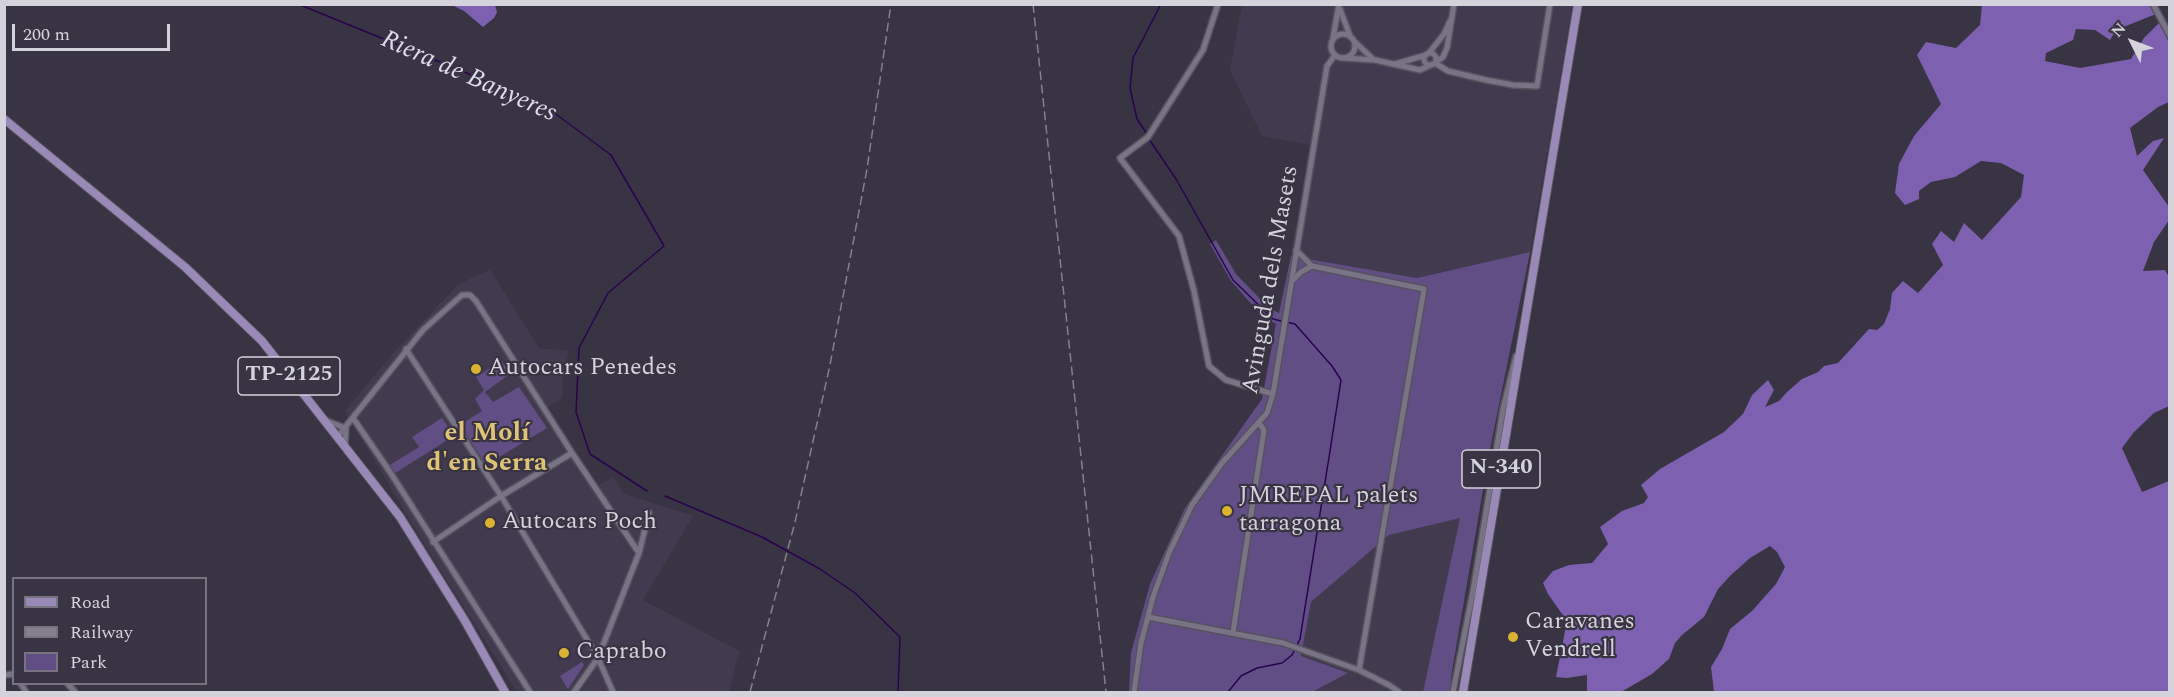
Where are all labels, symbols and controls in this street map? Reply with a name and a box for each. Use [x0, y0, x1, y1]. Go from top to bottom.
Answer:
scale bar [15, 12, 172, 50]
north arrow [2102, 12, 2162, 72]
text: N [2105, 17, 2132, 43]
text: 200 m [23, 21, 70, 48]
water label: Riera de Banyeres [375, 25, 561, 131]
street label: Avinguda dels Masets [1238, 163, 1306, 397]
place label: Autocars Penedes [488, 355, 677, 383]
road number: TP-2125 [238, 357, 340, 395]
marker: Autocars Penedes [469, 362, 483, 376]
district label: el Molí d'en Serra [427, 419, 547, 480]
road number: N-340 [1462, 450, 1540, 488]
place label: JMREPAL palets tarragona [1239, 483, 1418, 539]
marker: JMREPAL palets tarragona [1220, 504, 1234, 518]
place label: Autocars Poch [502, 509, 657, 537]
marker: Autocars Poch [483, 516, 497, 530]
legend [12, 577, 207, 685]
text: Road [70, 589, 111, 616]
place label: Caravanes Vendrell [1525, 609, 1635, 665]
text: Railway [70, 619, 133, 646]
marker: Caravanes Vendrell [1506, 630, 1520, 644]
place label: Caprabo [576, 639, 667, 667]
marker: Caprabo [557, 646, 571, 660]
text: Park [70, 649, 107, 676]

